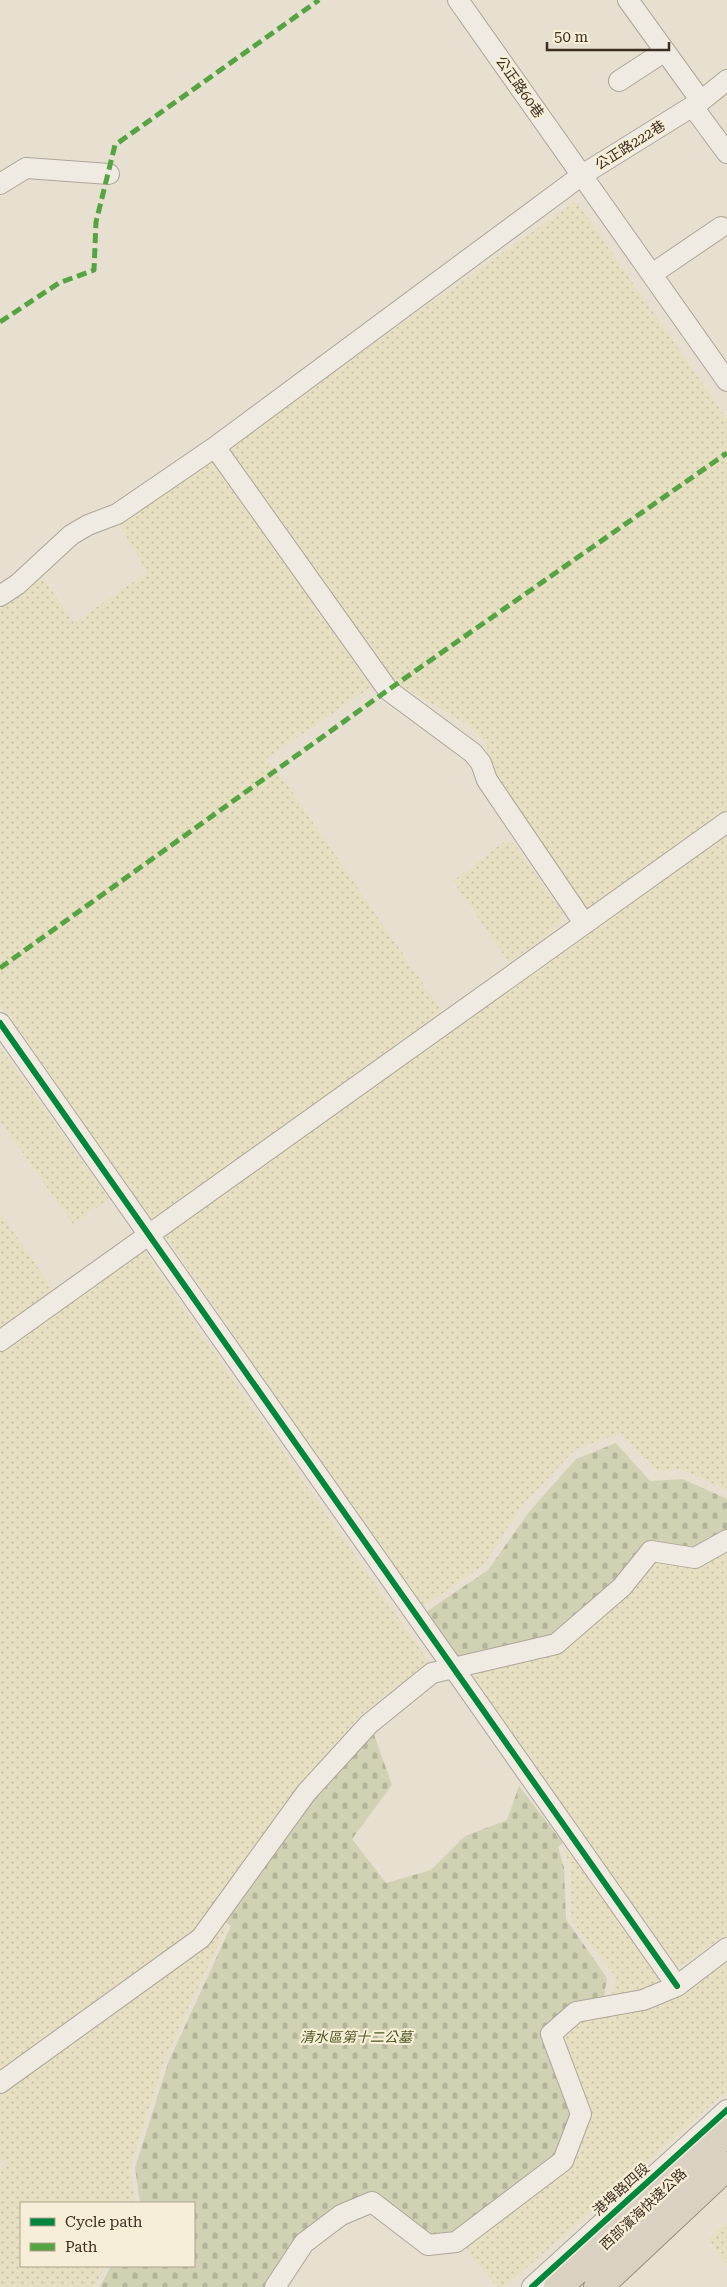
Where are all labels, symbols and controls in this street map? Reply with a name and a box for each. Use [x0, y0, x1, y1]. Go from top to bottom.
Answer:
scale bar [547, 20, 670, 52]
text: 50 m [554, 28, 589, 46]
street label: 公正路60巷 [493, 53, 547, 121]
street label: 公正路222巷 [592, 117, 668, 173]
park label: 清水區第十二公墓 [300, 2029, 414, 2045]
street label: 港埠路四段 [590, 2160, 652, 2218]
street label: 西部濱海快速公路 [597, 2165, 689, 2253]
legend [20, 2202, 195, 2267]
text: Cycle path [65, 2213, 143, 2231]
text: Path [65, 2238, 98, 2256]

